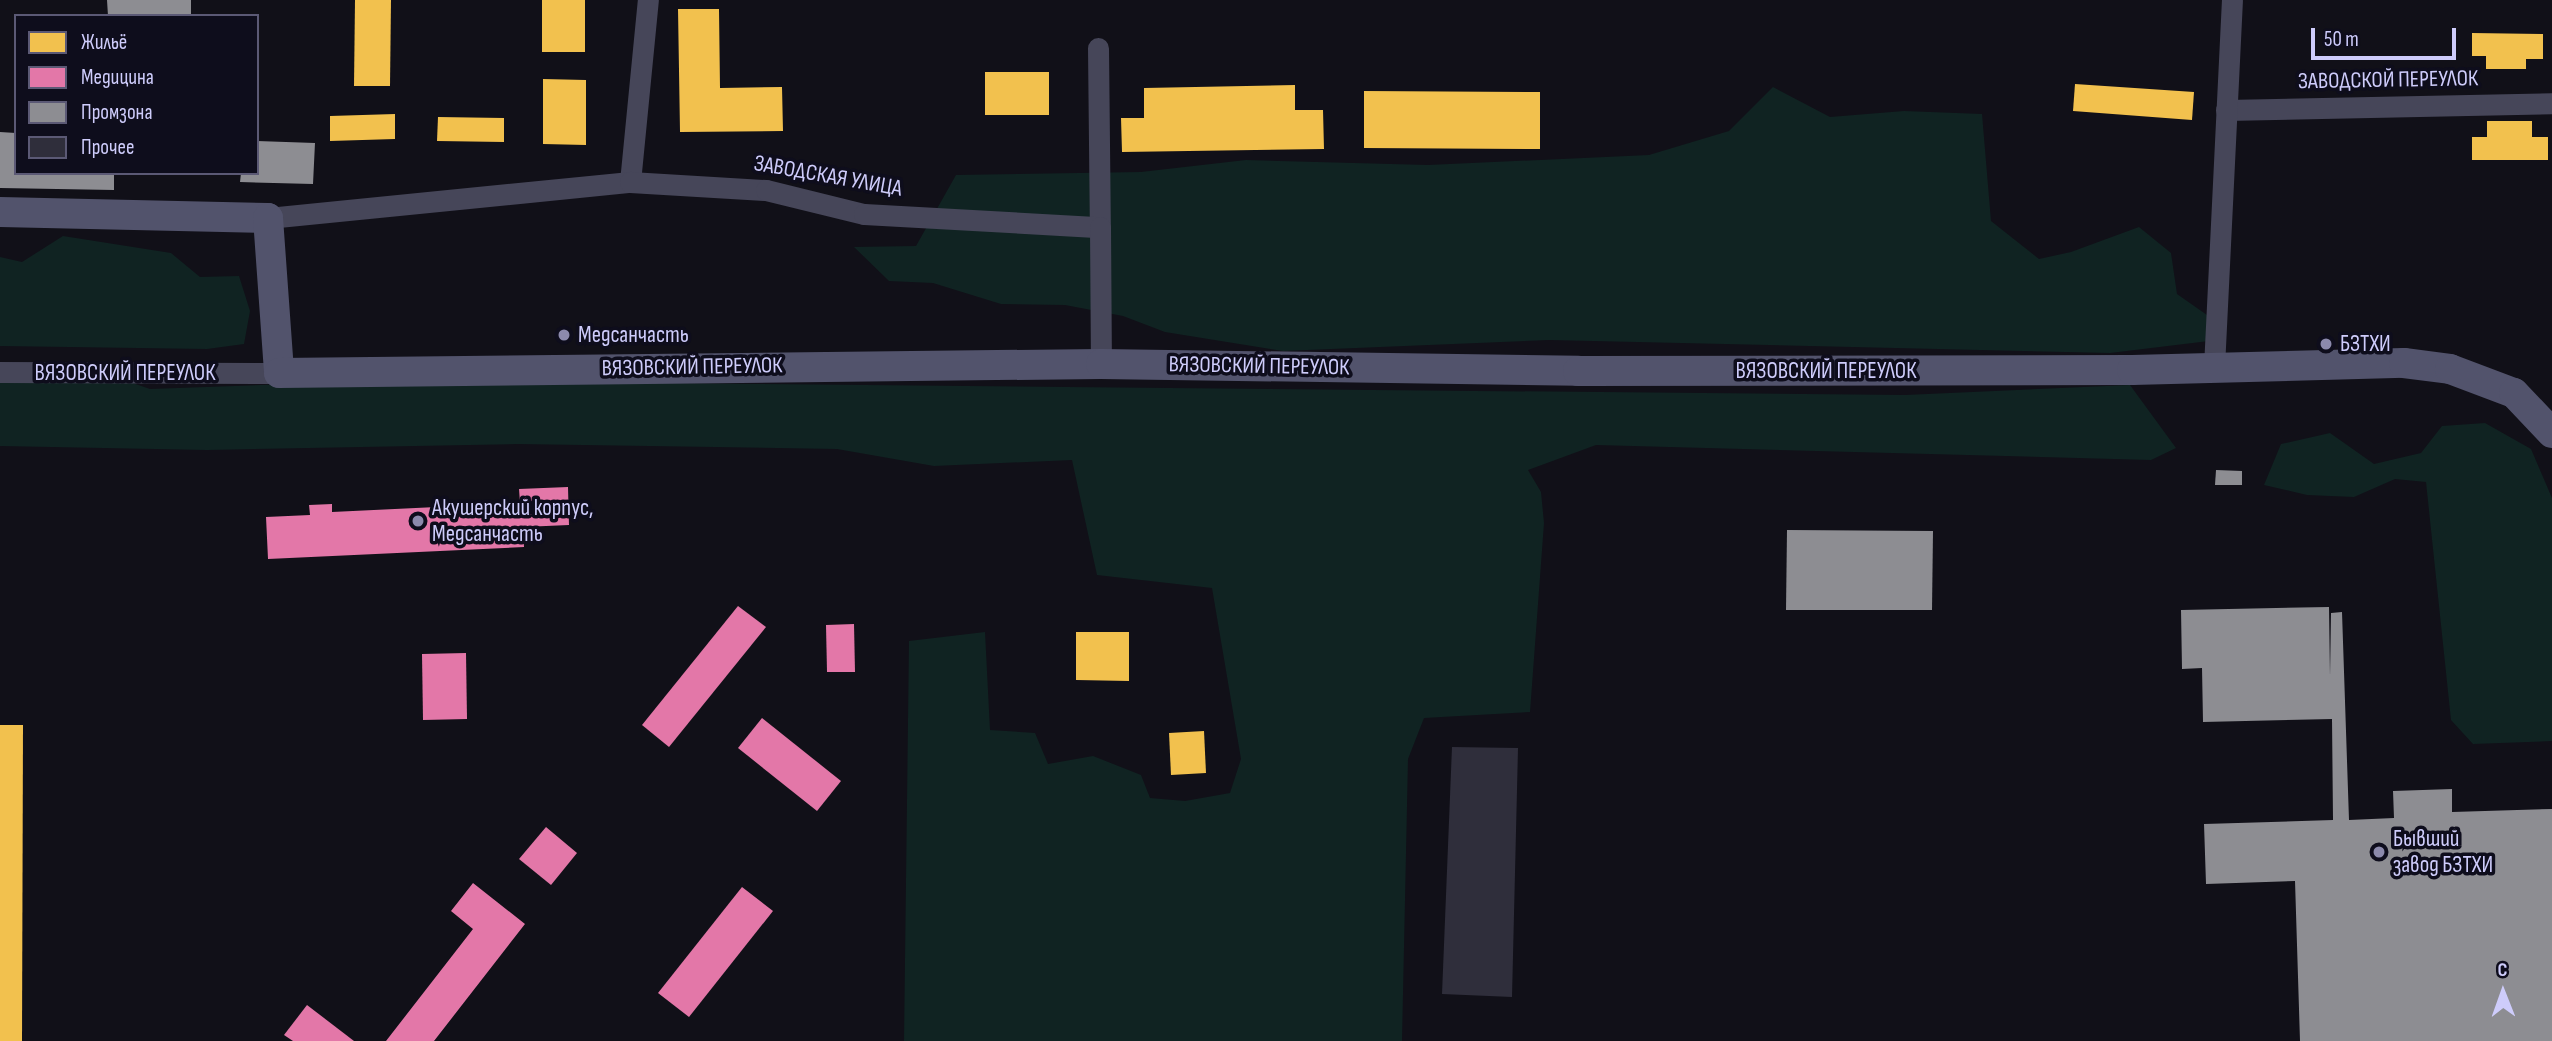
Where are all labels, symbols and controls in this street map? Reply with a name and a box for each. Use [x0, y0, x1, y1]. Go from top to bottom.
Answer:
legend [14, 14, 259, 175]
scale bar [2314, 14, 2459, 58]
text: 50 m [2324, 27, 2359, 52]
text: Жильё [81, 30, 127, 55]
text: Медицина [81, 65, 154, 90]
street label: ЗАВОДСКОЙ ПЕРЕУЛОК [2298, 65, 2478, 95]
text: Промзона [81, 100, 152, 125]
text: Прочее [81, 135, 134, 160]
street label: ЗАВОДСКАЯ УЛИЦА [752, 149, 904, 203]
place label: Медсанчасть [578, 321, 689, 349]
marker: Медсанчасть [556, 327, 572, 343]
place label: БЗТХИ [2340, 330, 2391, 358]
marker: БЗТХИ [2318, 336, 2334, 352]
street label: ВЯЗОВСКИЙ ПЕРЕУЛОК [1168, 351, 1350, 381]
street label: ВЯЗОВСКИЙ ПЕРЕУЛОК [601, 352, 783, 382]
street label: ВЯЗОВСКИЙ ПЕРЕУЛОК [1736, 357, 1916, 385]
street label: ВЯЗОВСКИЙ ПЕРЕУЛОК [35, 359, 215, 387]
place label: Акушерский корпус, Медсанчасть [432, 494, 593, 548]
marker: Акушерский корпус, Медсанчасть [410, 513, 426, 529]
place label: Бывший завод БЗТХИ [2393, 825, 2493, 879]
marker: Бывший завод БЗТХИ [2371, 844, 2387, 860]
north arrow [2468, 957, 2538, 1027]
text: С [2498, 959, 2508, 982]

